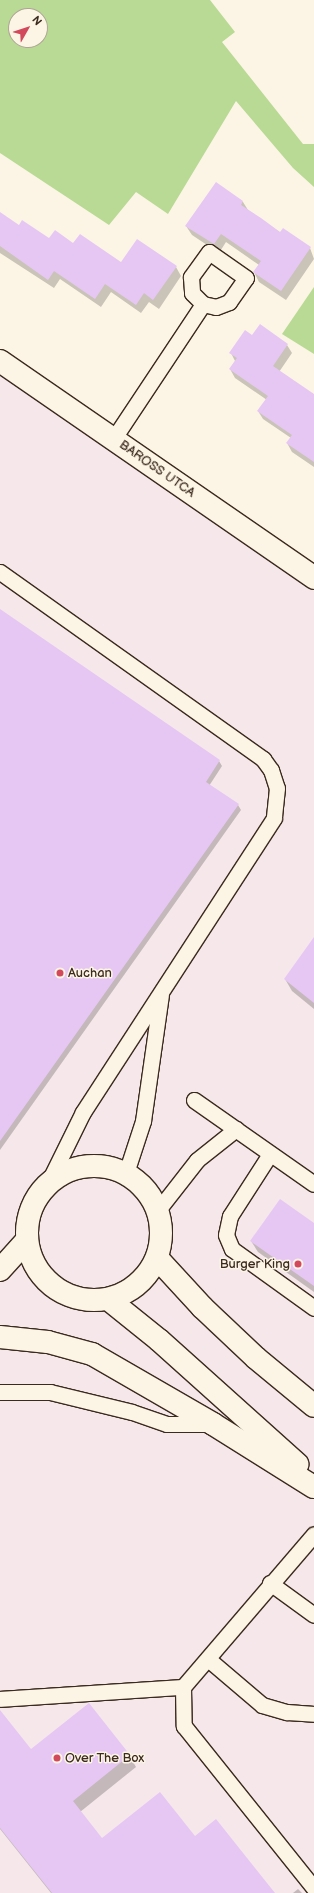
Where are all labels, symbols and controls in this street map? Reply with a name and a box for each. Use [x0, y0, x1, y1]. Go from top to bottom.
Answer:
north arrow [8, 8, 48, 48]
text: N [29, 13, 45, 28]
street label: BAROSS UTCA [116, 437, 198, 501]
place label: Auchan [68, 965, 112, 981]
marker: Auchan [55, 968, 65, 978]
place label: Burger King [220, 1256, 290, 1272]
marker: Burger King [293, 1259, 303, 1269]
place label: Over The Box [65, 1750, 145, 1766]
marker: Over The Box [52, 1753, 62, 1763]

